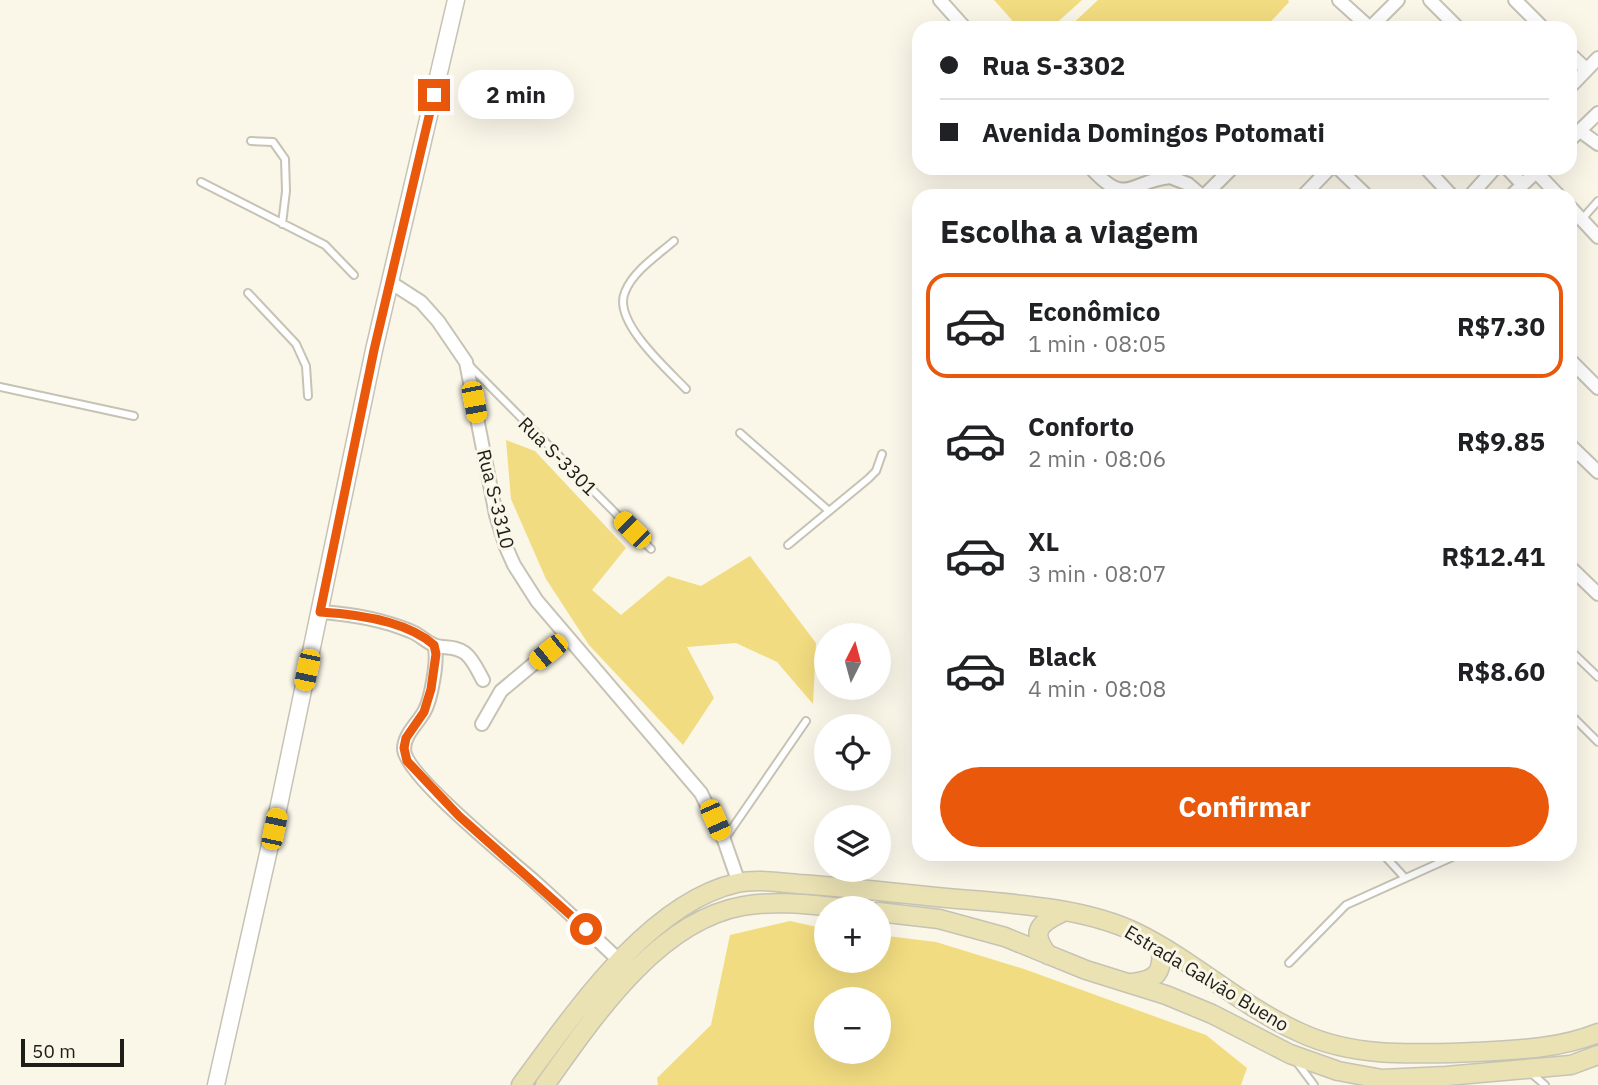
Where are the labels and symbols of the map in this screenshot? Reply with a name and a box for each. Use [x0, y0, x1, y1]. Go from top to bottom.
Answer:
callout: 2 min [458, 70, 574, 119]
route end [418, 79, 450, 111]
car [460, 379, 489, 425]
street label: Rua S-3301 [513, 411, 603, 501]
street label: Rua S-3310 [472, 447, 520, 551]
car [610, 508, 655, 552]
north arrow [814, 623, 891, 700]
car [526, 631, 571, 673]
car [293, 647, 322, 693]
car [697, 797, 734, 843]
car [260, 806, 289, 852]
route start [570, 913, 602, 945]
street label: Estrada Galvão Bueno [1121, 919, 1293, 1037]
scale bar [21, 1036, 124, 1068]

